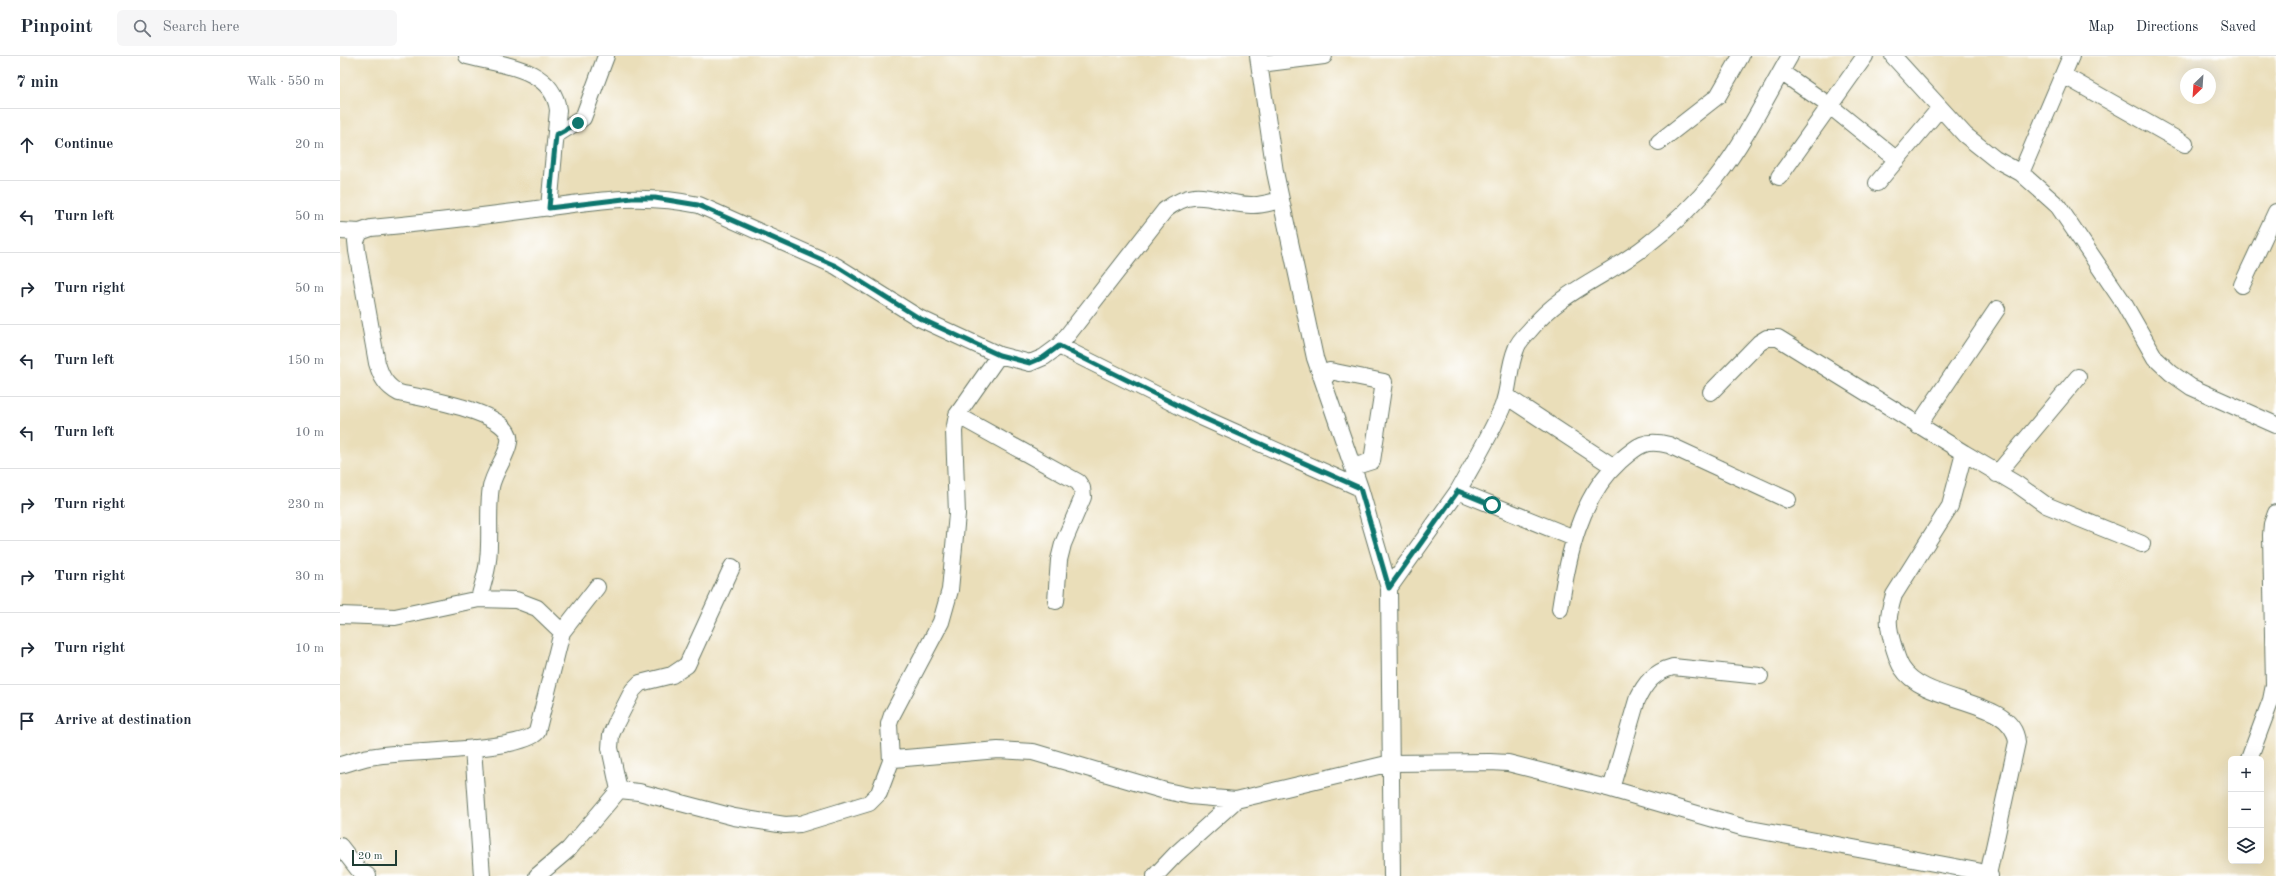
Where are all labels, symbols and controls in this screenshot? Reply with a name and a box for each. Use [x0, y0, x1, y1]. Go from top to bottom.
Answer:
search box [117, 10, 397, 46]
icon: search [131, 17, 153, 39]
text: Pinpoint [20, 18, 93, 37]
text: Search here [163, 20, 239, 35]
text: Map [2088, 20, 2114, 34]
text: Directions [2136, 20, 2198, 34]
text: Saved [2220, 20, 2256, 34]
north arrow [2180, 68, 2216, 104]
text: 7 min [16, 74, 59, 91]
text: Walk · 550 m [247, 75, 324, 88]
route end [569, 114, 587, 132]
icon: ahead [16, 134, 38, 156]
text: Continue [54, 137, 113, 152]
text: 20 m [295, 138, 324, 151]
icon: left [16, 206, 38, 228]
text: Turn left [54, 209, 114, 224]
text: 50 m [295, 210, 324, 223]
icon: right [16, 278, 38, 300]
text: Turn right [54, 281, 125, 296]
text: 50 m [295, 282, 324, 295]
icon: left [16, 350, 38, 372]
text: Turn left [54, 353, 114, 368]
text: 150 m [287, 354, 324, 367]
icon: left [16, 422, 38, 444]
text: Turn left [54, 425, 114, 440]
text: 10 m [295, 426, 324, 439]
icon: right [16, 494, 38, 516]
route start [1483, 496, 1501, 514]
text: Turn right [54, 497, 125, 512]
text: 230 m [287, 498, 324, 511]
icon: right [16, 566, 38, 588]
text: Turn right [54, 569, 125, 584]
text: 30 m [295, 570, 324, 583]
icon: right [16, 638, 38, 660]
text: Turn right [54, 641, 125, 656]
text: 10 m [295, 642, 324, 655]
icon: arrive [16, 710, 38, 732]
text: Arrive at destination [54, 713, 192, 728]
map controls [2228, 756, 2264, 864]
button: + [2228, 756, 2264, 792]
button: − [2228, 792, 2264, 828]
button: layers [2228, 828, 2264, 864]
scale bar [352, 848, 397, 867]
text: 20 m [358, 851, 383, 862]

